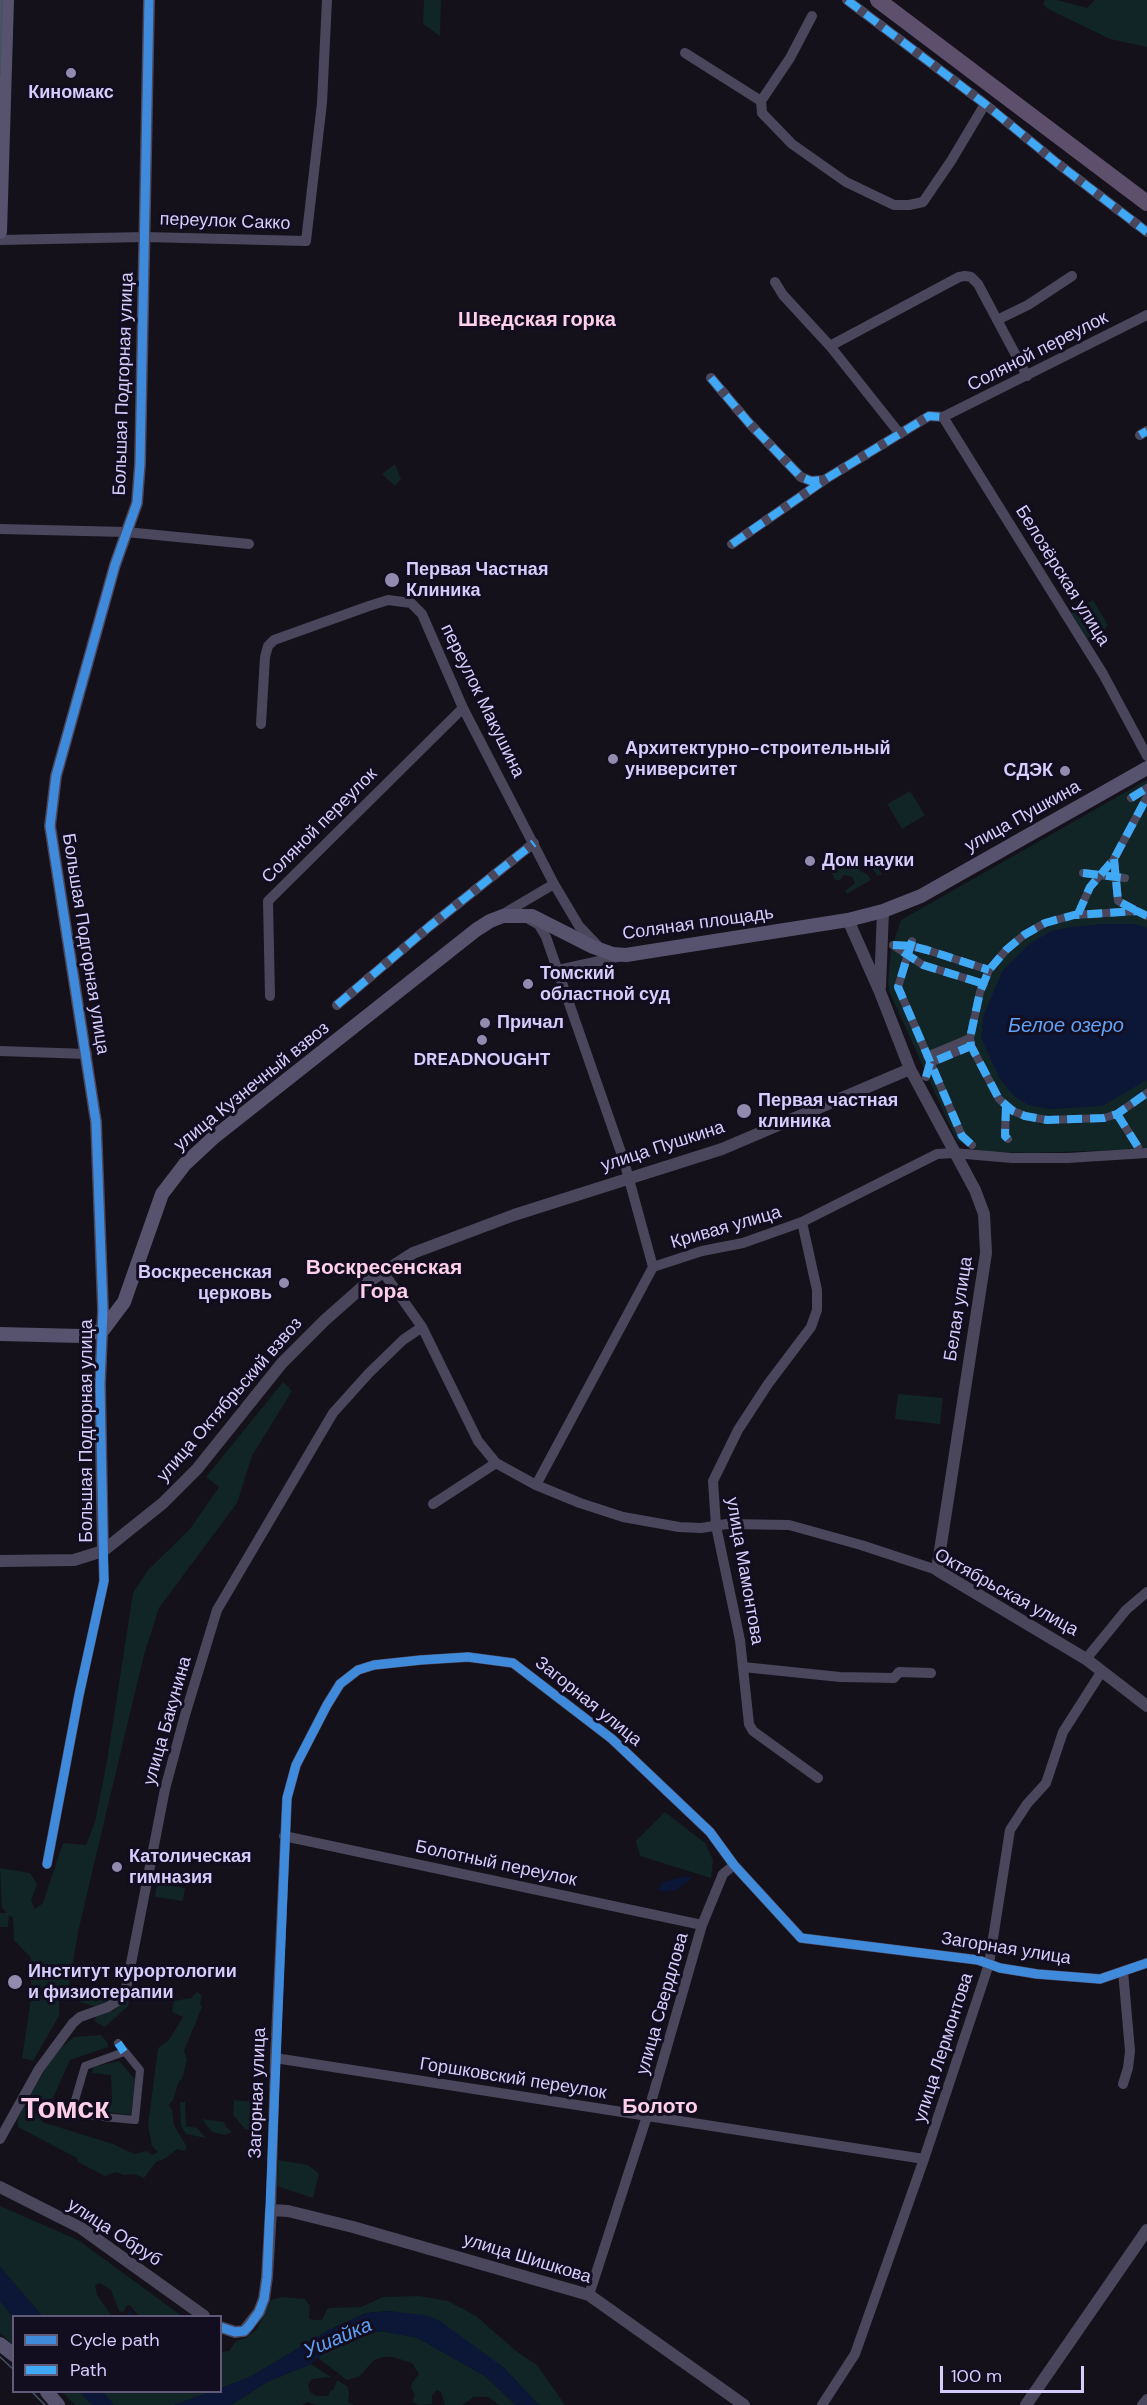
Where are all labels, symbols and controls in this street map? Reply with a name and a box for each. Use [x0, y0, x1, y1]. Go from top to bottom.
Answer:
marker: Киномакс [64, 66, 78, 80]
place label: Киномакс [28, 82, 114, 104]
street label: переулок Сакко [159, 209, 291, 235]
street label: Большая Подгорная улица [109, 272, 139, 496]
street label: Соляной переулок [964, 307, 1112, 397]
district label: Шведская горка [458, 309, 616, 333]
street label: Белозёрская улица [1010, 502, 1114, 650]
place label: Первая Частная Клиника [406, 559, 548, 602]
marker: Первая Частная Клиника [383, 571, 401, 589]
street label: переулок Макушина [435, 621, 529, 781]
place label: Архитектурно-строительный университет [625, 738, 890, 780]
marker: Архитектурно-строительный университет [606, 752, 620, 766]
place label: СДЭК [1004, 760, 1053, 782]
street label: Соляной переулок [258, 764, 382, 888]
marker: СДЭК [1058, 764, 1072, 778]
street label: улица Пушкина [962, 776, 1084, 858]
street label: Большая Подгорная улица [57, 832, 113, 1056]
place label: Дом науки [822, 850, 914, 872]
marker: Дом науки [803, 854, 817, 868]
street label: Соляная площадь [621, 903, 775, 945]
place label: Томский областной суд [540, 963, 670, 1006]
marker: Томский областной суд [521, 977, 535, 991]
place label: Причал [497, 1012, 564, 1034]
water label: Белое озеро [1008, 1015, 1124, 1039]
marker: Причал [478, 1016, 492, 1030]
street label: улица Кузнечный взвоз [170, 1018, 334, 1156]
marker: DREADNOUGHT [475, 1033, 489, 1047]
place label: DREADNOUGHT [413, 1049, 551, 1071]
place label: Первая частная клиника [758, 1090, 898, 1132]
marker: Первая частная клиника [735, 1102, 753, 1120]
street label: улица Пушкина [599, 1117, 727, 1177]
street label: Кривая улица [668, 1202, 784, 1254]
district label: Воскресенская Гора [306, 1255, 462, 1305]
street label: Белая улица [940, 1255, 978, 1363]
place label: Воскресенская церковь [138, 1262, 272, 1304]
marker: Воскресенская церковь [277, 1276, 291, 1290]
street label: улица Октябрьский взвоз [153, 1313, 307, 1487]
street label: Большая Подгорная улица [76, 1319, 98, 1543]
street label: улица Мамонтова [720, 1496, 768, 1646]
street label: Октябрьская улица [930, 1545, 1082, 1641]
street label: Загорная улица [530, 1652, 646, 1752]
street label: улица Бакунина [139, 1654, 197, 1788]
street label: Болотный переулок [413, 1836, 579, 1892]
place label: Католическая гимназия [129, 1846, 252, 1888]
marker: Католическая гимназия [110, 1860, 124, 1874]
street label: Загорная улица [940, 1928, 1072, 1970]
street label: улица Свердлова [632, 1930, 694, 2078]
place label: Институт курортологии и физиотерапии [28, 1961, 237, 2004]
street label: улица Лермонтова [910, 1971, 978, 2125]
marker: Институт курортологии и физиотерапии [6, 1973, 24, 1991]
street label: Загорная улица [245, 2027, 271, 2159]
street label: Горшковский переулок [418, 2054, 608, 2104]
district label: Томск [21, 2092, 109, 2128]
district label: Болото [622, 2094, 698, 2120]
street label: улица Обруб [63, 2195, 165, 2271]
street label: улица Шишкова [460, 2229, 594, 2289]
water label: Ушайка [300, 2314, 376, 2364]
legend [12, 2315, 222, 2393]
text: Cycle path [70, 2328, 160, 2352]
scale bar [943, 2354, 1087, 2392]
text: Path [70, 2358, 107, 2382]
text: 100 m [951, 2364, 1002, 2388]

